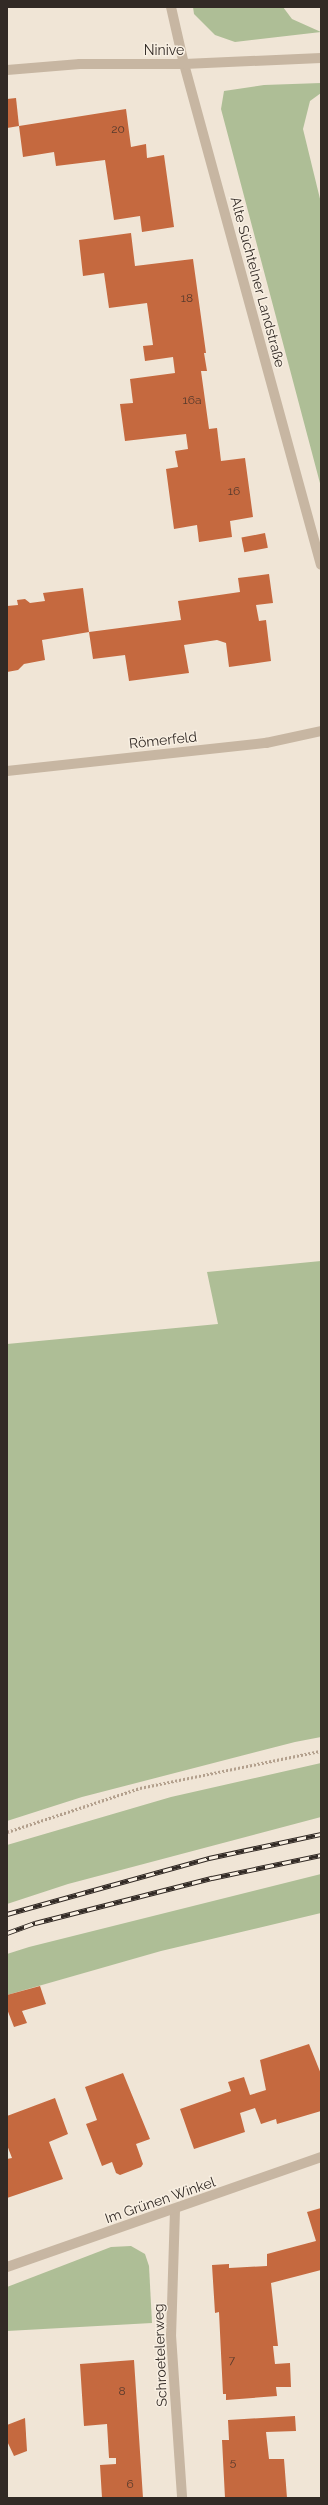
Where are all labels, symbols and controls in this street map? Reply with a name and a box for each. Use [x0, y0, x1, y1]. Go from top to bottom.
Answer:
street label: Ninive [144, 42, 184, 58]
house number: 20 [111, 123, 125, 137]
street label: Alte Süchtelner Landstraße [227, 195, 289, 369]
house number: 18 [181, 292, 193, 306]
house number: 16a [183, 394, 201, 408]
house number: 16 [228, 485, 240, 499]
street label: Römerfeld [128, 728, 198, 752]
street label: Im Grünen Winkel [102, 2173, 218, 2227]
street label: Schroetelerweg [150, 2303, 170, 2407]
house number: 7 [229, 2354, 235, 2368]
house number: 8 [118, 2385, 126, 2399]
house number: 5 [230, 2456, 236, 2470]
house number: 6 [126, 2478, 134, 2492]

